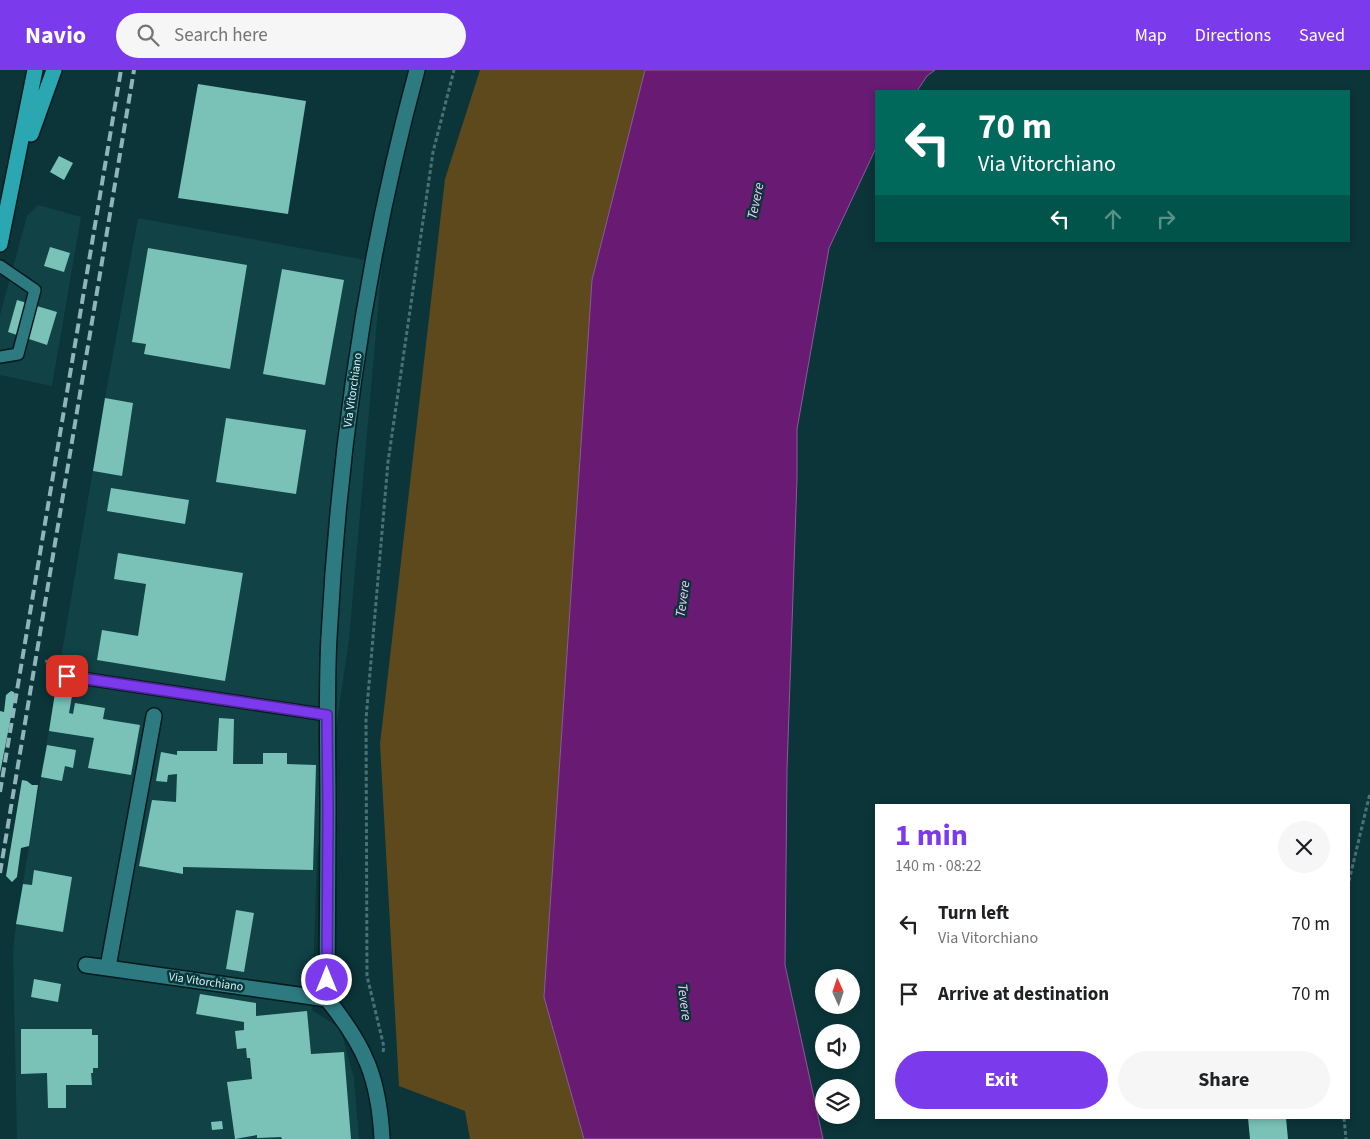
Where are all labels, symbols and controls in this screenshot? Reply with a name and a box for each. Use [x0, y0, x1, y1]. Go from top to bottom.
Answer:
search box [116, 13, 466, 58]
text: Navio [25, 18, 86, 53]
icon: search [134, 21, 162, 49]
text: Search here [174, 22, 268, 49]
text: Map [1135, 23, 1167, 48]
text: Directions [1195, 23, 1271, 48]
text: Saved [1299, 23, 1345, 48]
text: 70 m [978, 102, 1052, 152]
icon: left [895, 110, 960, 175]
text: Via Vitorchiano [978, 148, 1116, 180]
water label: Tevere [742, 181, 770, 221]
icon: left [1046, 205, 1074, 233]
icon: ahead [1099, 205, 1127, 233]
icon: right [1152, 205, 1180, 233]
street label: Via Vitorchiano [339, 352, 367, 428]
water label: Tevere [671, 579, 696, 619]
pin [46, 655, 88, 697]
icon: arrive [53, 662, 81, 690]
text: 1 min [895, 814, 968, 857]
button: close [1278, 821, 1330, 873]
text: 140 m · 08:22 [895, 855, 982, 877]
text: Turn left [938, 900, 1009, 927]
icon: left [895, 910, 923, 938]
text: 70 m [1292, 911, 1330, 938]
text: Via Vitorchiano [938, 927, 1038, 949]
position arrow [300, 953, 352, 1005]
street label: Via Vitorchiano [168, 968, 244, 996]
north arrow [815, 969, 860, 1014]
map controls [815, 969, 860, 1124]
icon: arrive [895, 980, 923, 1008]
text: Arrive at destination [938, 981, 1109, 1008]
text: 70 m [1292, 981, 1330, 1008]
water label: Tevere [672, 982, 696, 1022]
button: sound [815, 1024, 860, 1069]
button: Exit [895, 1051, 1108, 1109]
button: Share [1118, 1051, 1330, 1109]
button: layers [815, 1079, 860, 1124]

